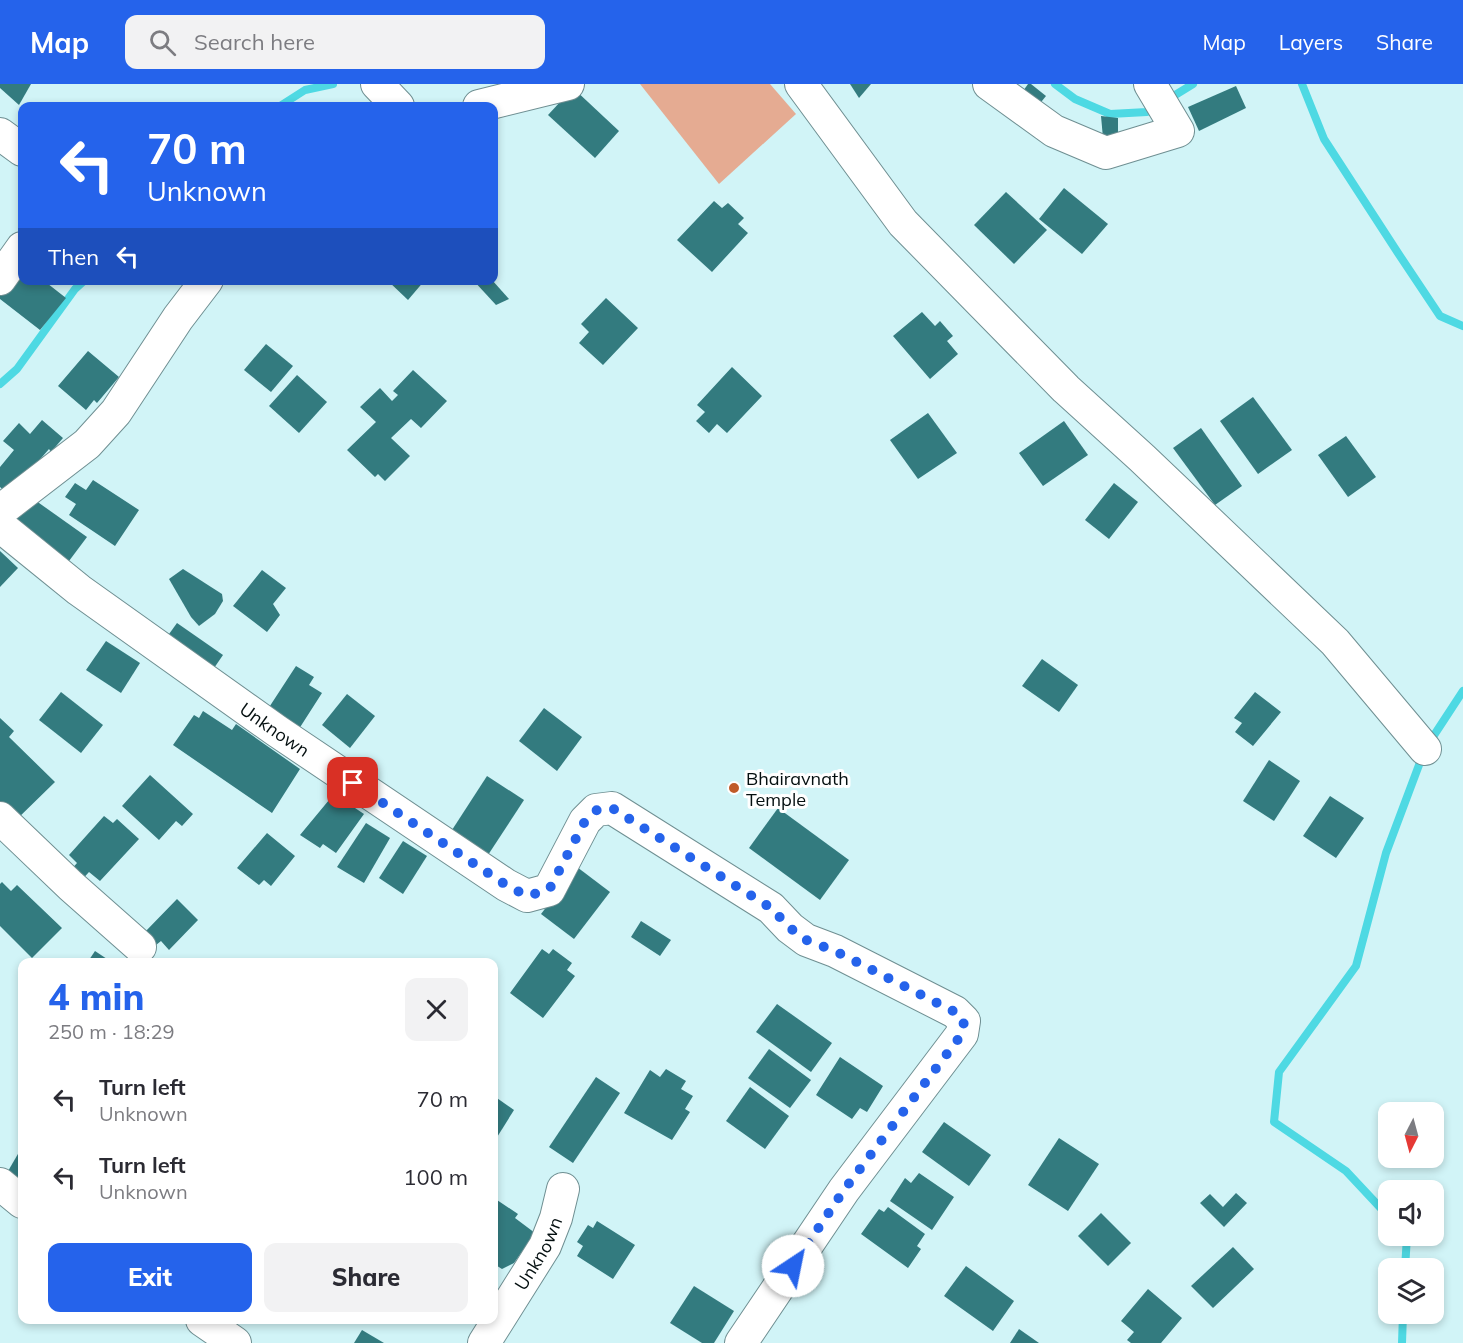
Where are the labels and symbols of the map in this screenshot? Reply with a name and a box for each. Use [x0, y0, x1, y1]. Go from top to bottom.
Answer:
street label: Unknown [236, 697, 314, 761]
pin [327, 757, 378, 808]
place label: Bhairavnath Temple [746, 767, 849, 811]
marker: Bhairavnath Temple [727, 781, 741, 795]
north arrow [1378, 1102, 1444, 1168]
street label: Unknown [509, 1214, 567, 1294]
position arrow [761, 1234, 825, 1298]

